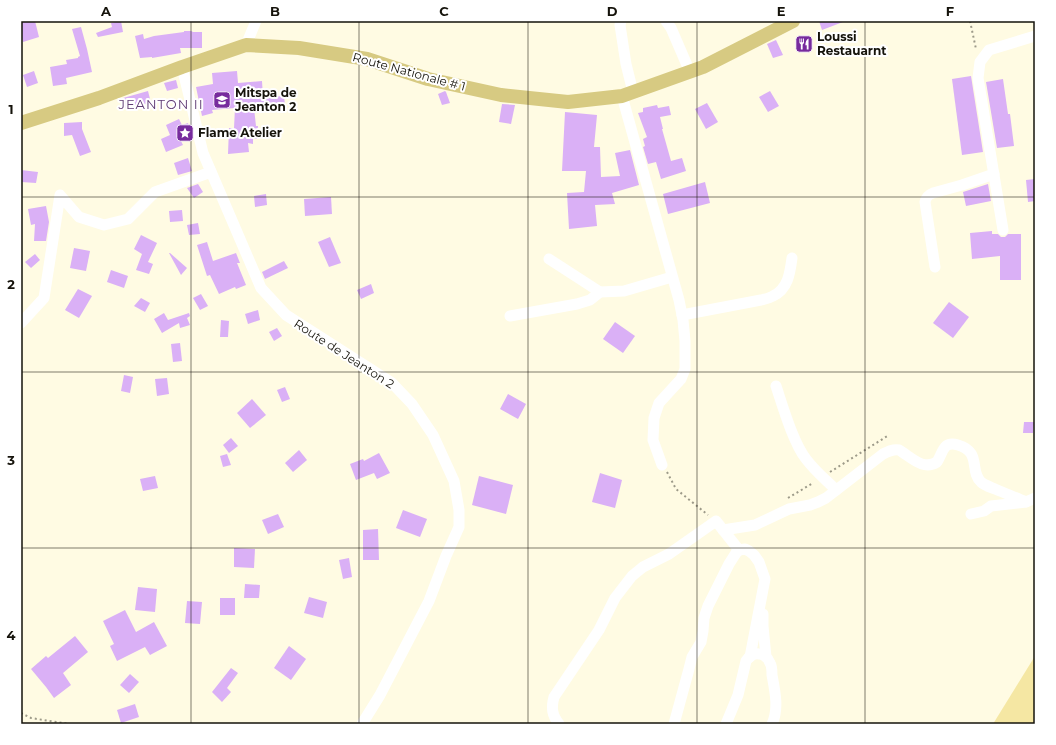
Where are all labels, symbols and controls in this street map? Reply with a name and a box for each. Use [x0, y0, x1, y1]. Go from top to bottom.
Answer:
text: A [100, 3, 112, 19]
text: B [270, 3, 280, 19]
text: C [439, 3, 449, 19]
text: D [607, 3, 618, 19]
text: E [777, 3, 786, 19]
text: F [946, 3, 954, 19]
place label: Loussi Restauarnt [817, 29, 887, 58]
restaurant icon: Loussi Restauarnt [794, 34, 814, 54]
street label: Route Nationale # 1 [351, 49, 467, 94]
place label: Mitspa de Jeanton 2 [234, 85, 297, 114]
school or university icon: Mitspa de Jeanton 2 [212, 90, 232, 110]
district label: JEANTON II [117, 96, 204, 112]
text: 1 [8, 101, 14, 117]
place icon: Flame Atelier [175, 123, 195, 143]
place label: Flame Atelier [198, 125, 282, 140]
text: 2 [7, 276, 15, 292]
street label: Route de Jeanton 2 [291, 316, 397, 392]
text: 3 [6, 452, 15, 468]
text: 4 [7, 627, 16, 643]

